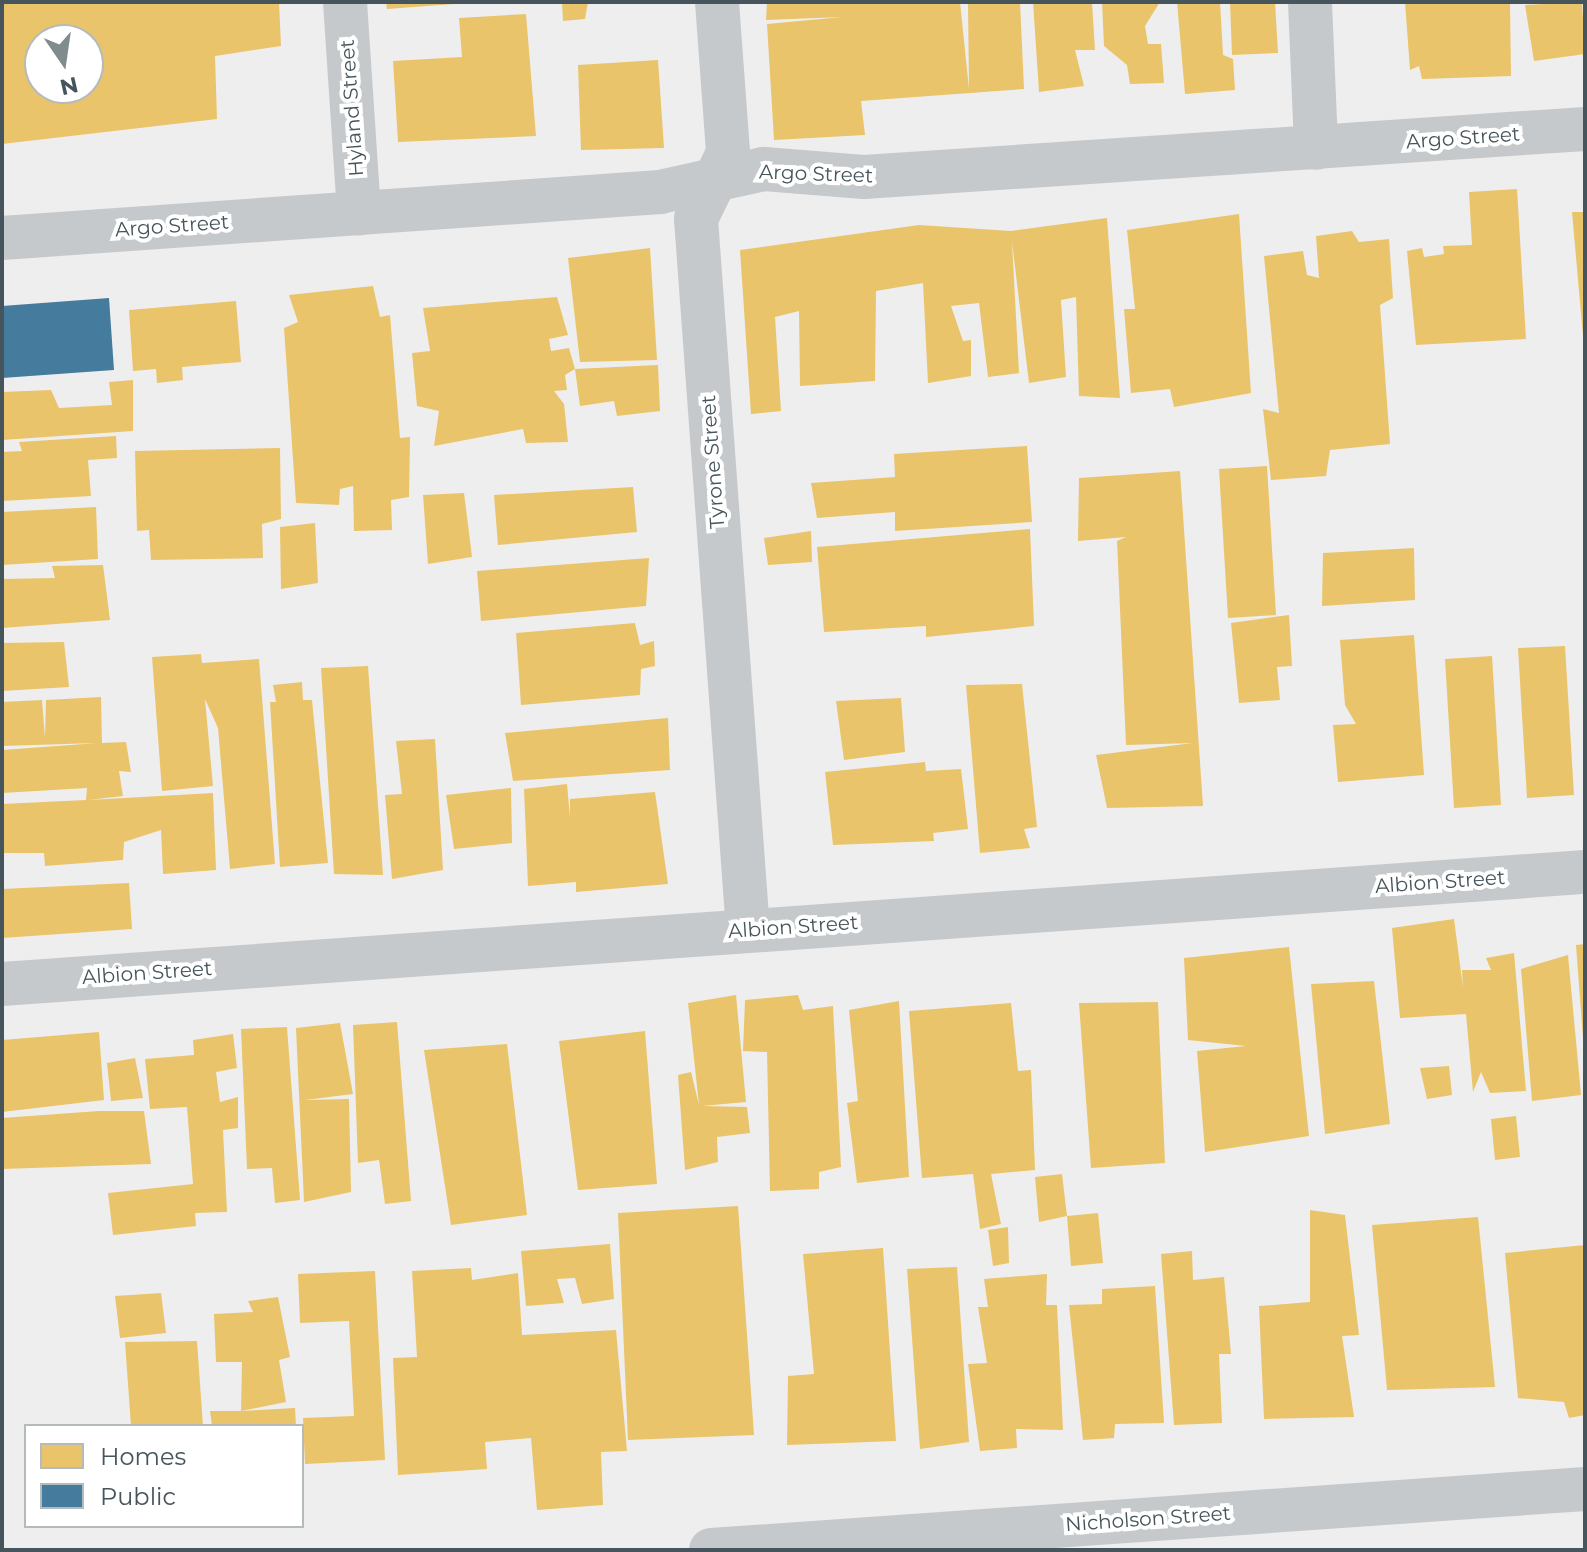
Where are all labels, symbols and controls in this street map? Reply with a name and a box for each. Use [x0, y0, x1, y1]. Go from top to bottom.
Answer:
north arrow [24, 24, 104, 104]
street label: Hyland Street [335, 39, 369, 177]
text: N [57, 71, 81, 101]
street label: Argo Street [1405, 122, 1521, 154]
street label: Argo Street [759, 160, 873, 188]
street label: Argo Street [114, 210, 230, 242]
street label: Tyrone Street [696, 394, 730, 530]
street label: Albion Street [1374, 865, 1506, 899]
street label: Albion Street [727, 910, 859, 944]
street label: Albion Street [81, 956, 213, 990]
legend [24, 1424, 304, 1528]
text: Homes [100, 1442, 186, 1471]
text: Public [100, 1482, 176, 1511]
street label: Nicholson Street [1065, 1501, 1231, 1537]

